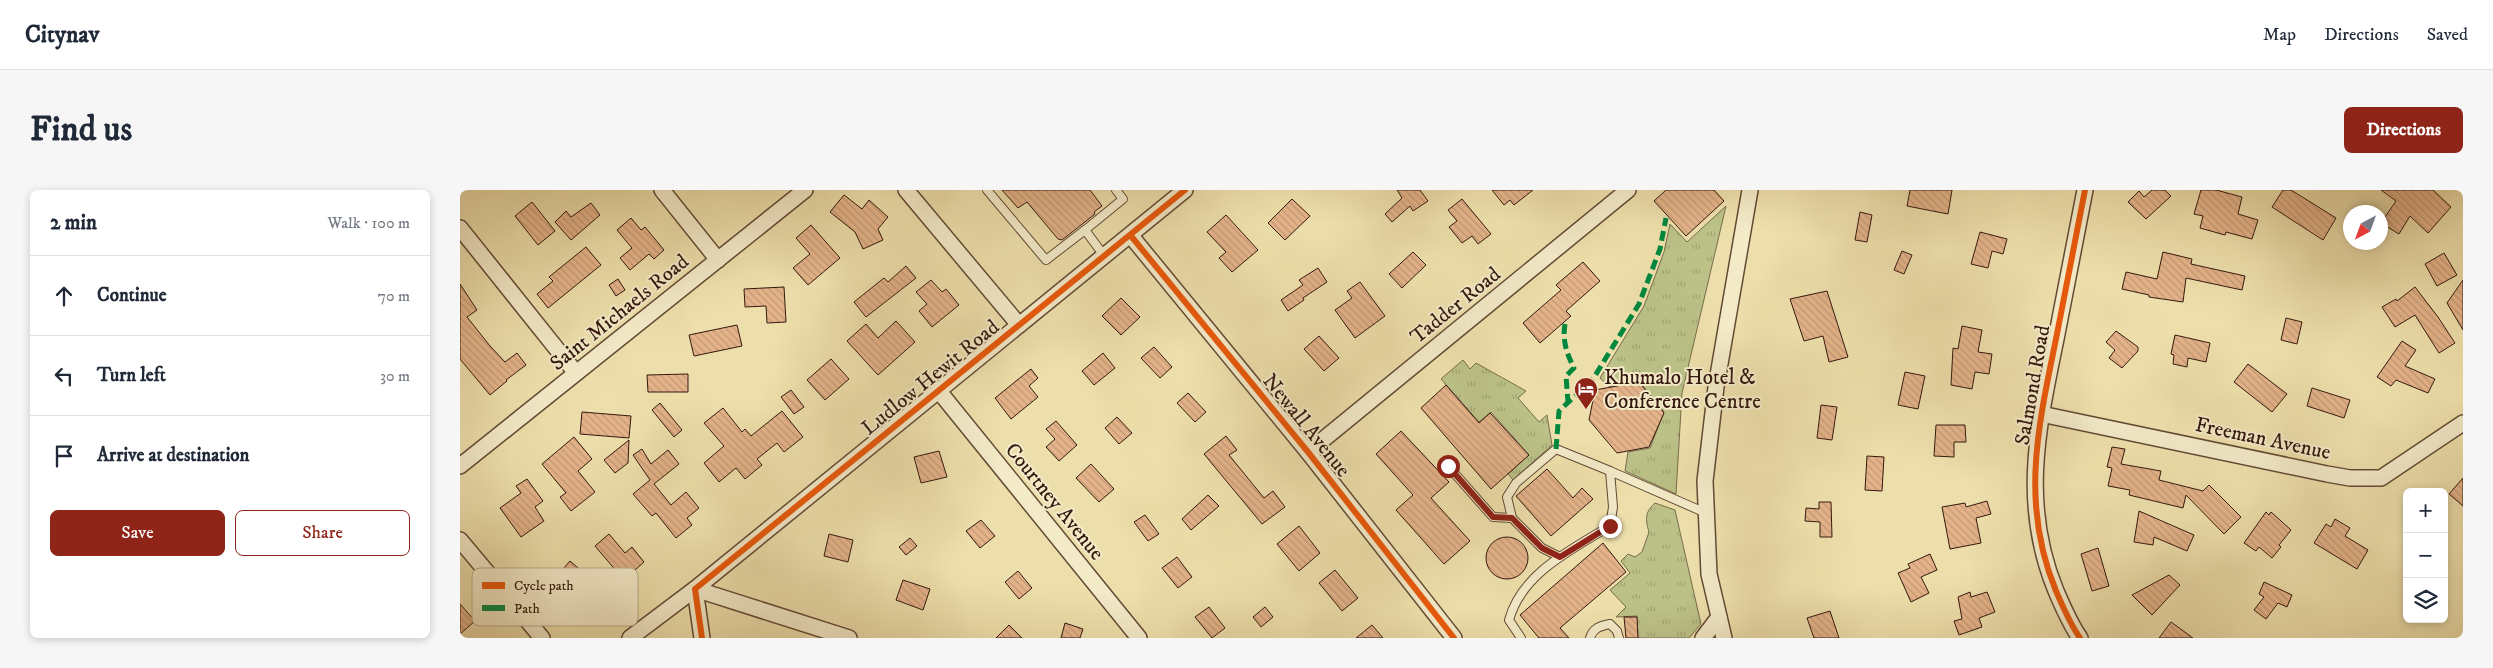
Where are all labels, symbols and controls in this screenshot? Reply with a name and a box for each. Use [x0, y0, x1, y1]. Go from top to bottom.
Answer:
text: Citynav [25, 20, 99, 50]
text: Map [2263, 24, 2296, 46]
text: Directions [2324, 24, 2399, 46]
text: Saved [2427, 24, 2468, 46]
button: Directions [2344, 107, 2463, 153]
text: Find us [30, 108, 132, 152]
north arrow [2343, 205, 2388, 250]
text: 2 min [50, 210, 97, 236]
text: Walk · 100 m [328, 213, 410, 233]
street label: Saint Michaels Road [545, 249, 695, 377]
street label: Tadder Road [1405, 261, 1506, 350]
icon: ahead [50, 282, 78, 310]
text: Continue [97, 284, 167, 307]
text: 70 m [378, 286, 410, 306]
street label: Ludlow Hewit Road [857, 314, 1005, 441]
street label: Salmond Road [2010, 323, 2056, 447]
icon: left [50, 362, 78, 390]
text: Turn left [97, 364, 166, 387]
place label: Khumalo Hotel & Conference Centre [1604, 365, 1761, 415]
text: 30 m [380, 366, 410, 386]
street label: Newall Avenue [1257, 369, 1356, 483]
hotel icon: Khumalo Hotel & Conference Centre [1573, 376, 1599, 410]
street label: Freeman Avenue [2193, 412, 2333, 466]
street label: Courtney Avenue [999, 438, 1110, 566]
icon: arrive [50, 442, 78, 470]
text: Arrive at destination [97, 444, 249, 467]
route start [1437, 455, 1460, 478]
map controls [2403, 488, 2448, 623]
button: + [2403, 488, 2448, 533]
button: Save [50, 510, 225, 556]
button: Share [235, 510, 410, 556]
route end [1599, 515, 1622, 538]
button: − [2403, 533, 2448, 578]
legend [472, 568, 638, 626]
text: Cycle path [514, 577, 574, 595]
button: layers [2403, 578, 2448, 623]
text: Path [514, 600, 541, 618]

